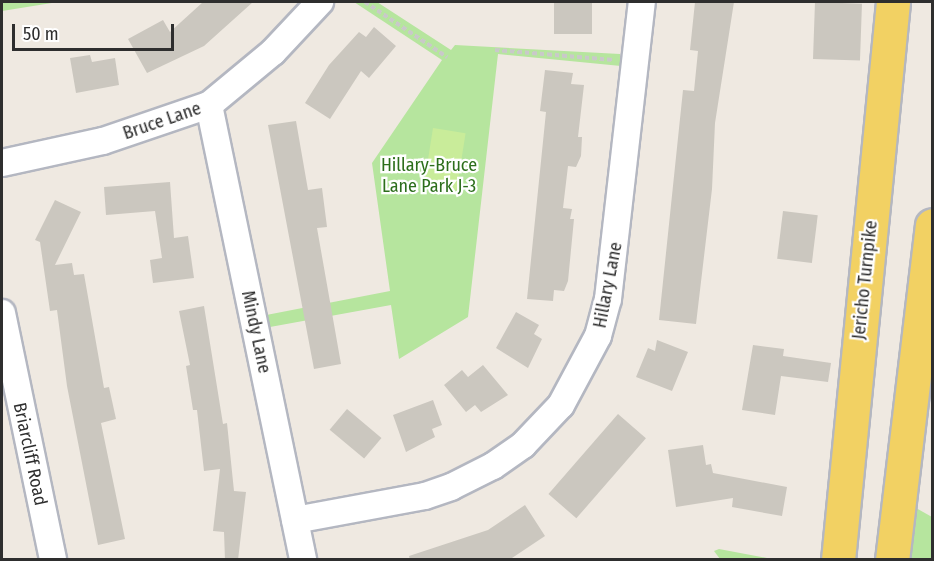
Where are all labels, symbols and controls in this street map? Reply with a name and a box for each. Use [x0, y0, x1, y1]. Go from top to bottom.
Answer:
scale bar [15, 12, 177, 50]
text: 50 m [23, 23, 59, 45]
street label: Bruce Lane [120, 98, 204, 144]
park label: Hillary-Bruce Lane Park J-3 [381, 155, 477, 198]
street label: Jericho Turnpike [848, 219, 882, 341]
street label: Hillary Lane [589, 240, 627, 330]
street label: Mindy Lane [237, 289, 275, 375]
street label: Briarcliff Road [9, 400, 51, 508]

